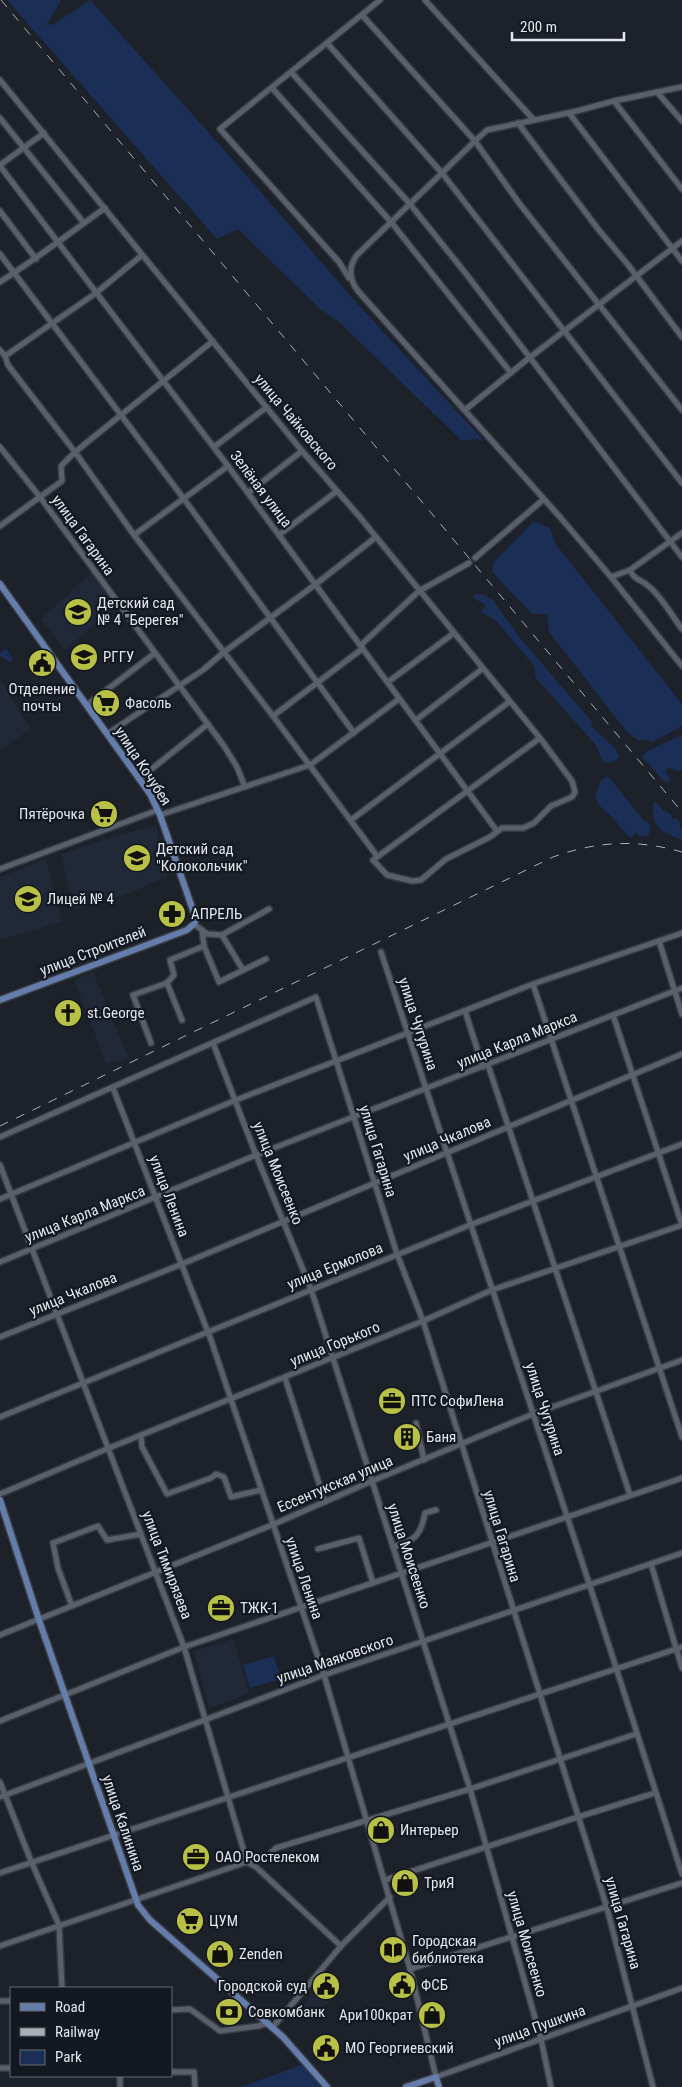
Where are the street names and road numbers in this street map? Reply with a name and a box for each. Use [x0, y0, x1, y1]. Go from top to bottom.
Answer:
street label: улица Чайковского [250, 370, 342, 474]
street label: Зелёная улица [226, 447, 296, 531]
street label: улица Гагарина [48, 491, 118, 579]
street label: улица Кочубея [111, 723, 175, 809]
street label: улица Строителей [37, 922, 149, 980]
street label: улица Чугурина [395, 975, 441, 1073]
street label: улица Карла Маркса [454, 1008, 580, 1072]
street label: улица Гагарина [355, 1103, 401, 1199]
street label: улица Чкалова [401, 1113, 493, 1165]
street label: улица Моисеенко [249, 1119, 307, 1227]
street label: улица Ленина [145, 1153, 193, 1239]
street label: улица Карла Маркса [22, 1182, 148, 1246]
street label: улица Ермолова [285, 1239, 385, 1293]
street label: улица Чкалова [26, 1268, 120, 1320]
street label: улица Горького [287, 1318, 383, 1370]
street label: улица Чугурина [522, 1360, 568, 1458]
street label: Ессентукская улица [274, 1452, 396, 1516]
street label: улица Гагарина [479, 1488, 525, 1584]
street label: улица Моисеенко [384, 1501, 434, 1611]
street label: улица Тимирязева [138, 1508, 196, 1622]
street label: улица Ленина [281, 1534, 327, 1622]
street label: улица Маяковского [274, 1631, 396, 1687]
street label: улица Калинина [98, 1772, 148, 1874]
street label: улица Гагарина [601, 1875, 645, 1971]
street label: улица Моисеенко [503, 1889, 551, 1999]
street label: улица Пушкина [492, 2001, 588, 2051]

